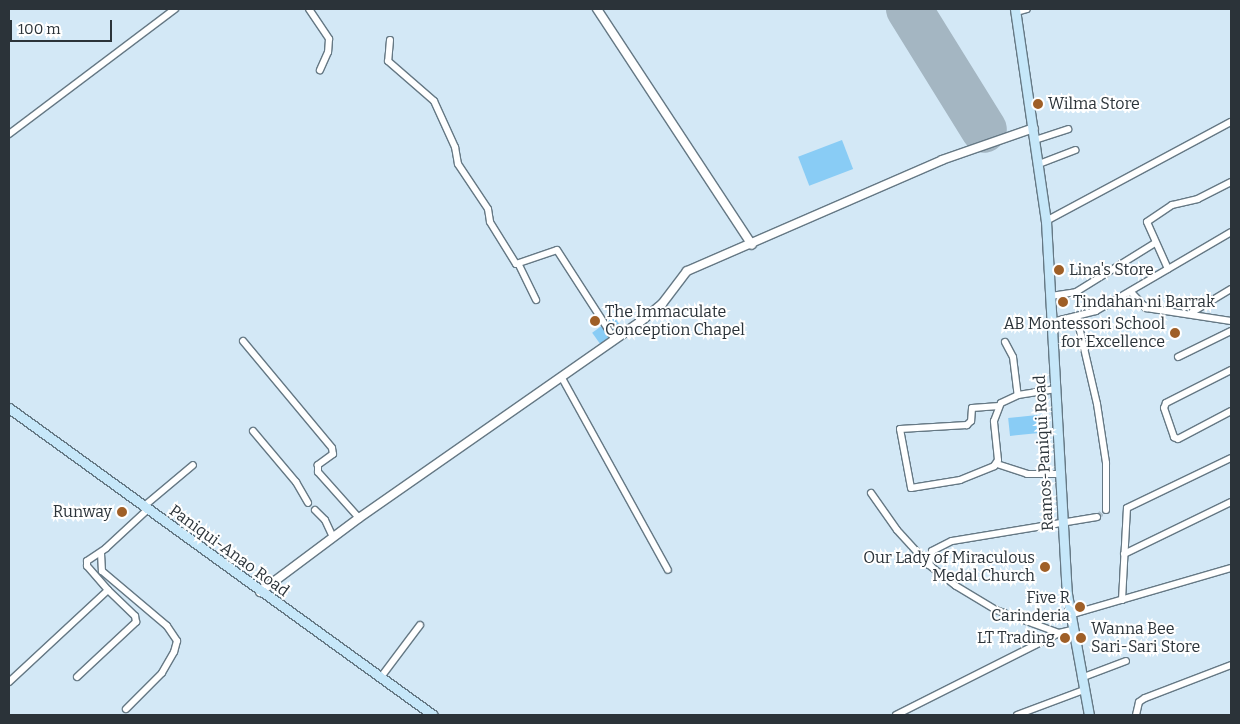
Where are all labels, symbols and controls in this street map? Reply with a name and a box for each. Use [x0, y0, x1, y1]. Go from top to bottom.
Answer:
scale bar [12, 10, 115, 42]
text: 100 m [18, 20, 61, 38]
place label: Wilma Store [1048, 94, 1140, 114]
marker: Wilma Store [1032, 98, 1044, 110]
place label: Lina's Store [1069, 260, 1154, 280]
marker: Lina's Store [1053, 264, 1065, 276]
place label: Tindahan ni Barrak [1073, 292, 1215, 312]
marker: Tindahan ni Barrak [1057, 296, 1069, 308]
place label: The Immaculate Conception Chapel [605, 302, 745, 340]
place label: AB Montessori School for Excellence [1003, 314, 1165, 352]
marker: The Immaculate Conception Chapel [589, 315, 601, 327]
marker: AB Montessori School for Excellence [1169, 327, 1181, 339]
street label: Ramos-Paniqui Road [1030, 375, 1058, 531]
street label: Paniqui-Anao Road [165, 501, 293, 601]
place label: Runway [53, 502, 112, 522]
marker: Runway [116, 506, 128, 518]
place label: Our Lady of Miraculous Medal Church [863, 548, 1035, 586]
marker: Our Lady of Miraculous Medal Church [1039, 561, 1051, 573]
place label: Five R Carinderia [991, 588, 1070, 626]
marker: Five R Carinderia [1074, 601, 1086, 613]
place label: Wanna Bee Sari-Sari Store [1091, 619, 1200, 657]
place label: LT Trading [977, 628, 1055, 648]
marker: LT Trading [1059, 632, 1071, 644]
marker: Wanna Bee Sari-Sari Store [1075, 632, 1087, 644]

